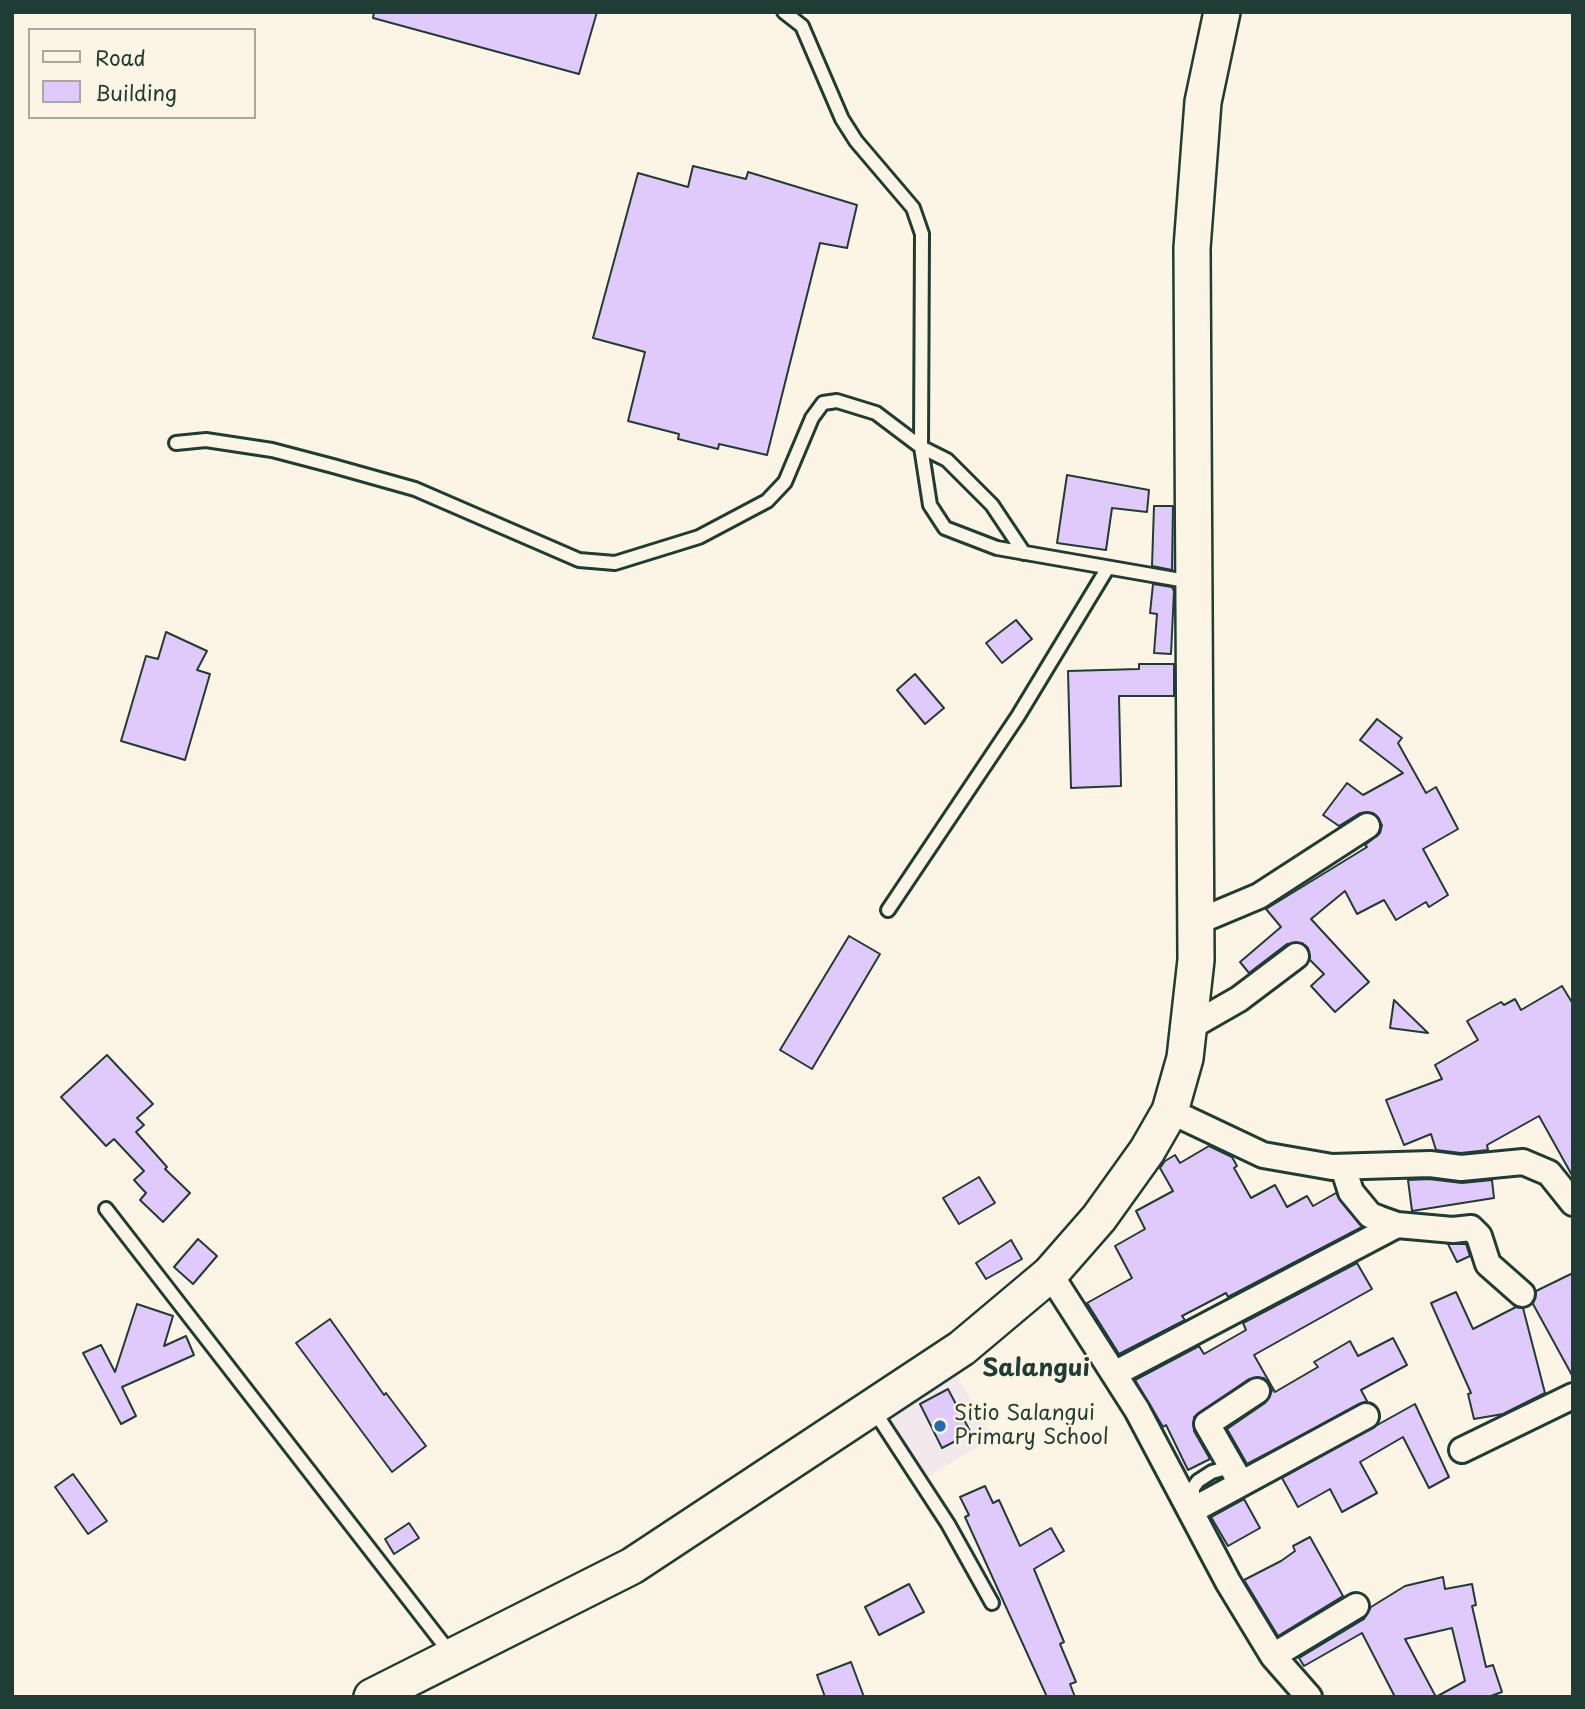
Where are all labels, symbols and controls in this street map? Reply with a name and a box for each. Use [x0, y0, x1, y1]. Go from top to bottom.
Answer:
legend [28, 28, 256, 119]
text: Road [95, 41, 146, 73]
text: Building [95, 76, 177, 108]
district label: Salangui [982, 1355, 1090, 1383]
place label: Sitio Salangui Primary School [954, 1401, 1109, 1451]
marker: Sitio Salangui Primary School [932, 1418, 948, 1434]

